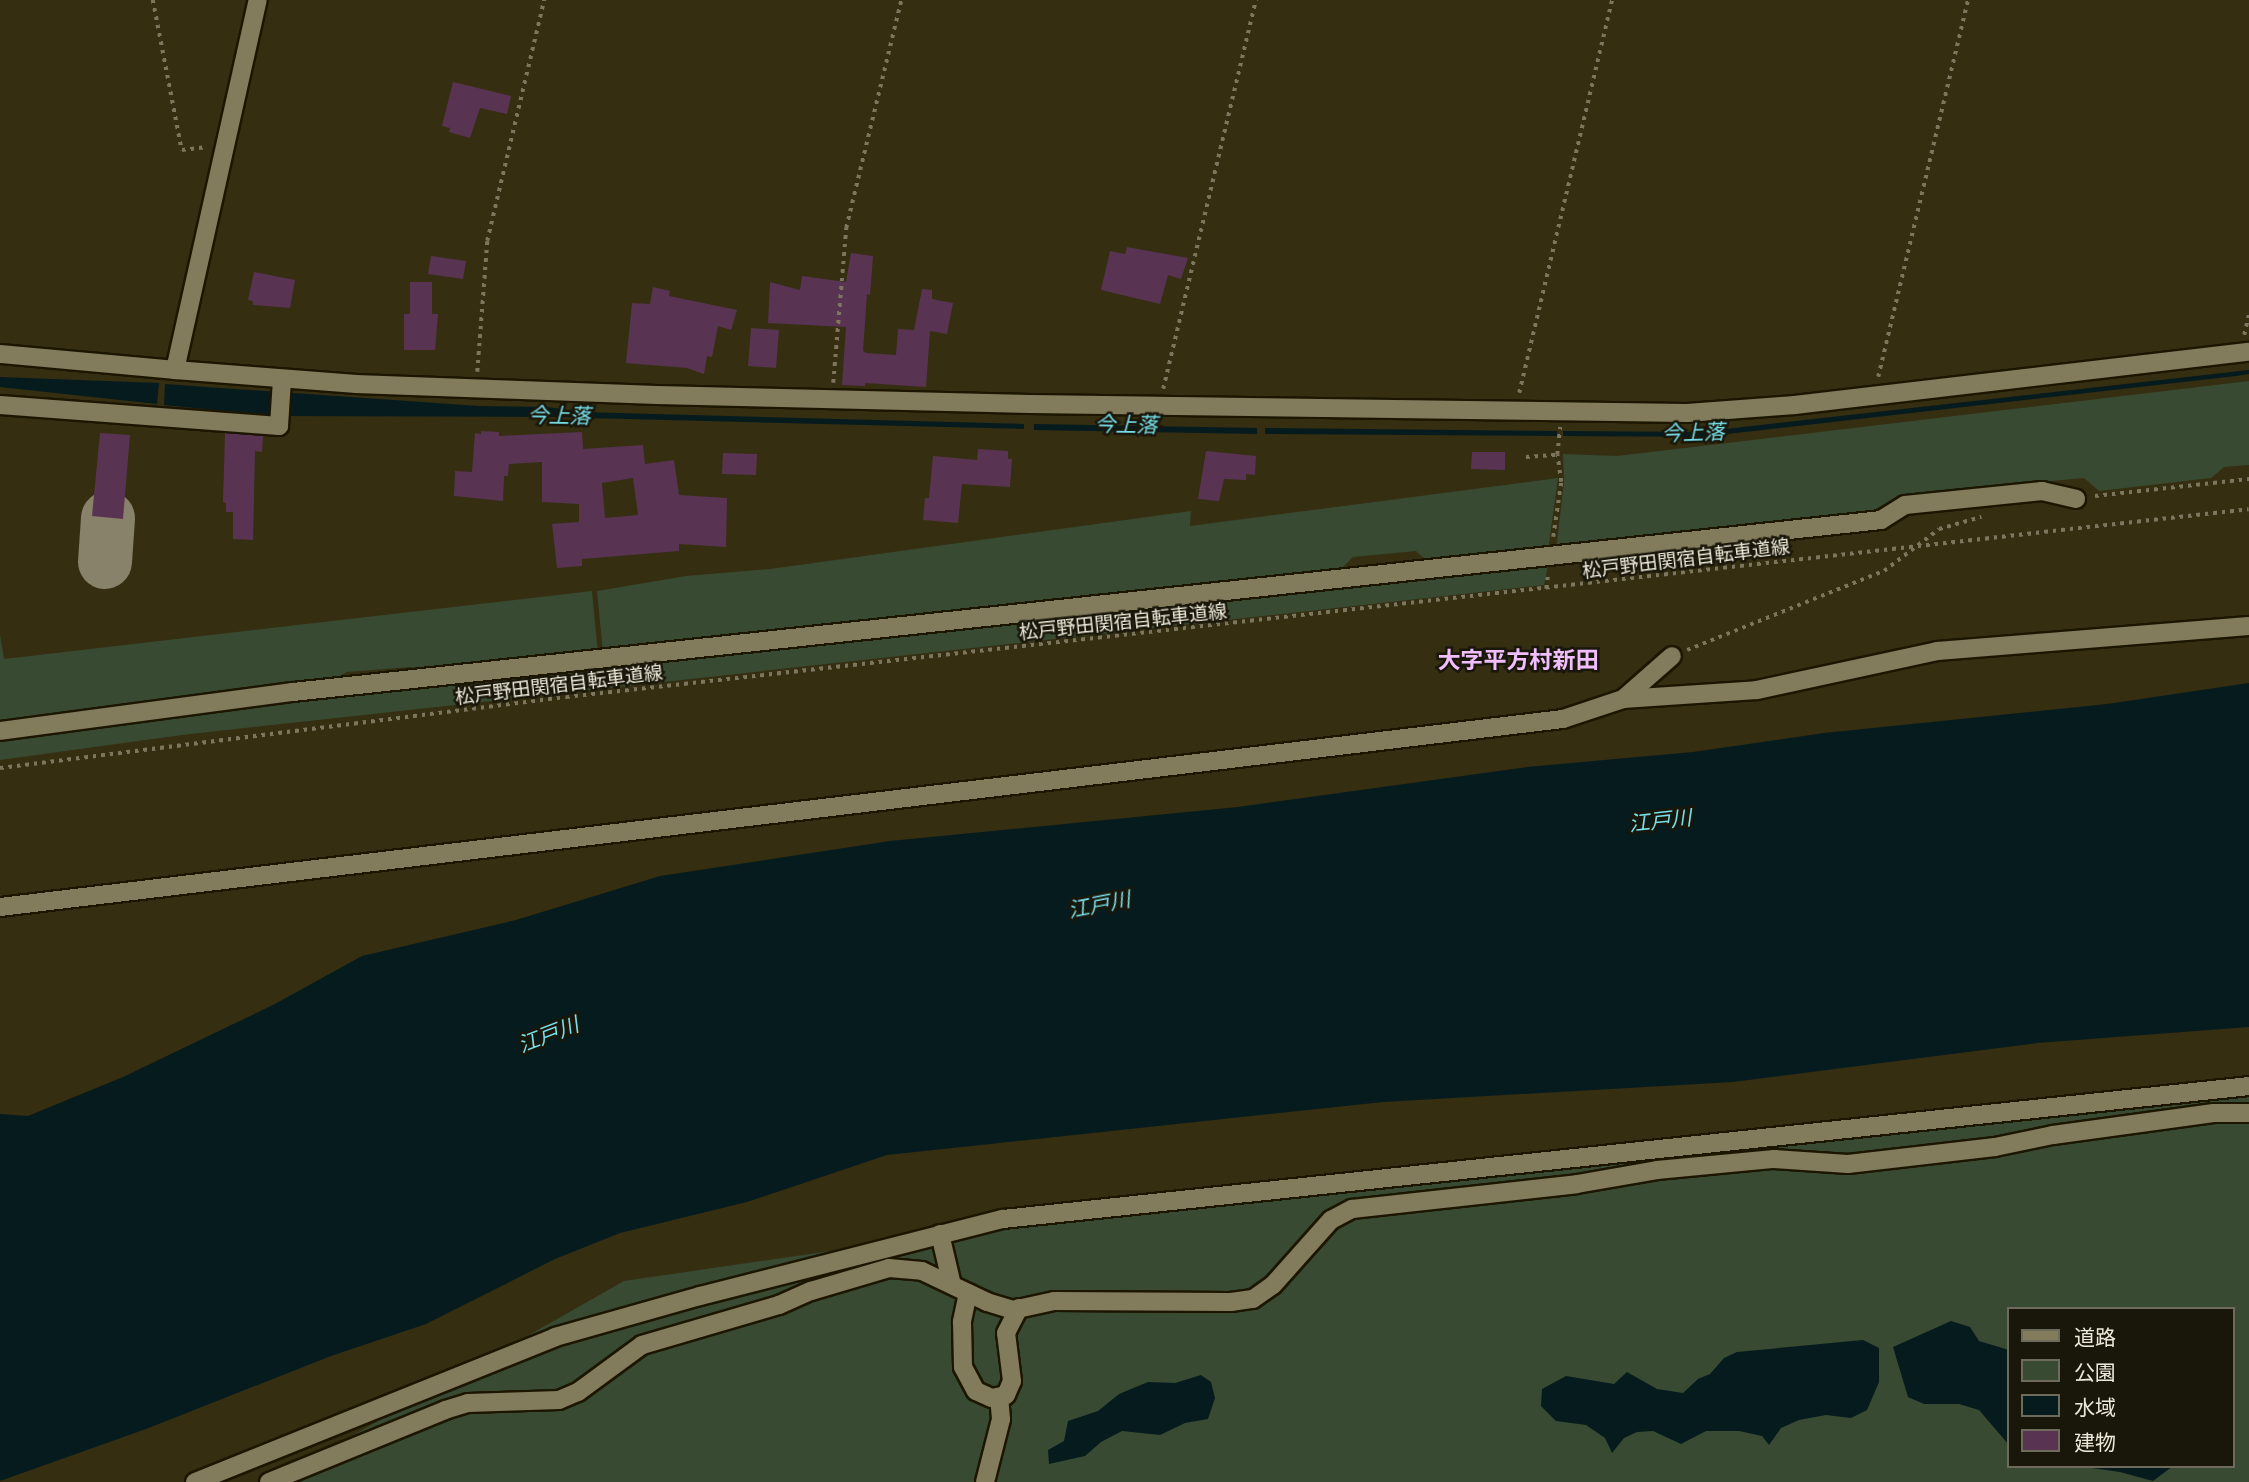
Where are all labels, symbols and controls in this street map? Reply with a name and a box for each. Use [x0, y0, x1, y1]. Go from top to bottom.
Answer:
water label: 今上落 [527, 402, 591, 428]
water label: 今上落 [1094, 411, 1158, 437]
water label: 今上落 [1661, 418, 1725, 446]
street label: 松戸野田関宿自転車道線 [1581, 535, 1791, 583]
street label: 松戸野田関宿自転車道線 [1018, 600, 1228, 644]
district label: 大字平方村新田 [1438, 646, 1598, 674]
street label: 松戸野田関宿自転車道線 [454, 661, 664, 709]
water label: 江戸川 [1627, 804, 1693, 836]
water label: 江戸川 [1066, 886, 1132, 922]
water label: 江戸川 [514, 1011, 582, 1057]
legend [2008, 1307, 2235, 1468]
text: 道路 [2074, 1324, 2116, 1350]
text: 公園 [2074, 1359, 2116, 1385]
text: 水域 [2074, 1394, 2116, 1420]
text: 建物 [2074, 1429, 2116, 1455]

